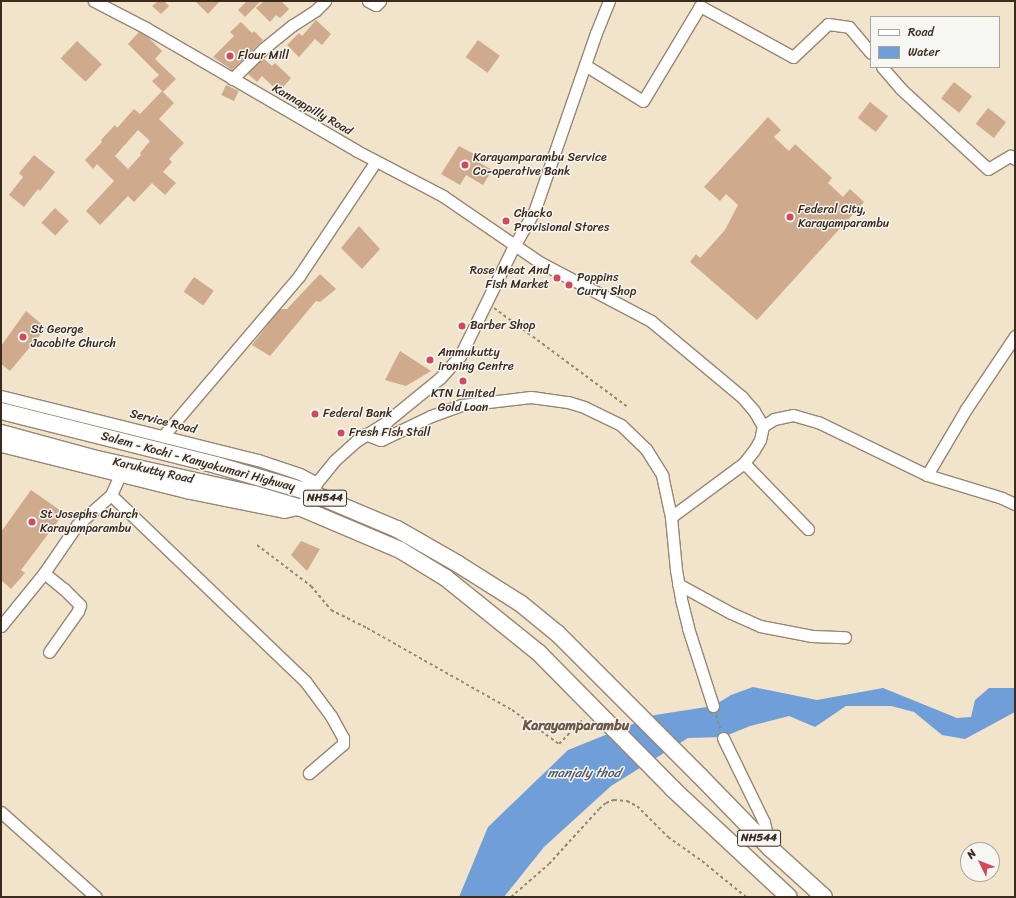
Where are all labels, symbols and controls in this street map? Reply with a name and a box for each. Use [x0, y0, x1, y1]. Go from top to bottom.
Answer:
legend [870, 16, 1000, 68]
text: Road [908, 21, 934, 43]
text: Water [908, 41, 940, 63]
place label: Flour Mill [238, 49, 288, 63]
marker: Flour Mill [225, 51, 235, 61]
street label: Kannappilly Road [269, 81, 355, 139]
place label: Karayamparambu Service Co-operative Bank [473, 151, 607, 179]
marker: Karayamparambu Service Co-operative Bank [460, 160, 470, 170]
place label: Federal City, Karayamparambu [798, 203, 889, 231]
place label: Chacko Provisional Stores [514, 207, 609, 235]
marker: Federal City, Karayamparambu [785, 212, 795, 222]
marker: Chacko Provisional Stores [501, 216, 511, 226]
place label: Rose Meat And Fish Market [470, 264, 549, 292]
place label: Poppins Curry Shop [577, 271, 636, 299]
marker: Rose Meat And Fish Market [552, 273, 562, 283]
marker: Poppins Curry Shop [564, 280, 574, 290]
place label: Barber Shop [470, 319, 535, 333]
marker: Barber Shop [457, 321, 467, 331]
place label: St George Jacobite Church [31, 323, 116, 351]
marker: St George Jacobite Church [18, 332, 28, 342]
place label: Ammukutty ironing Centre [438, 346, 514, 374]
marker: Ammukutty ironing Centre [425, 355, 435, 365]
marker: KTN Limited Gold Loan [458, 376, 468, 386]
place label: KTN Limited Gold Loan [431, 387, 495, 415]
street label: Service Road [128, 407, 198, 437]
place label: Federal Bank [323, 407, 392, 421]
marker: Federal Bank [310, 409, 320, 419]
place label: Fresh Fish Stall [349, 426, 432, 440]
marker: Fresh Fish Stall [336, 428, 346, 438]
street label: Salem - Kochi - Kanyakumari Highway [99, 429, 297, 495]
street label: Karukutty Road [111, 455, 195, 487]
road number: NH544 [303, 489, 347, 507]
place label: St Josephs Church Karayamparambu [40, 508, 138, 536]
marker: St Josephs Church Karayamparambu [27, 517, 37, 527]
district label: Karayamparambu [523, 718, 629, 734]
water label: manjaly thod [547, 765, 621, 781]
road number: NH544 [737, 829, 781, 847]
north arrow [960, 842, 1000, 882]
text: N [962, 845, 981, 863]

